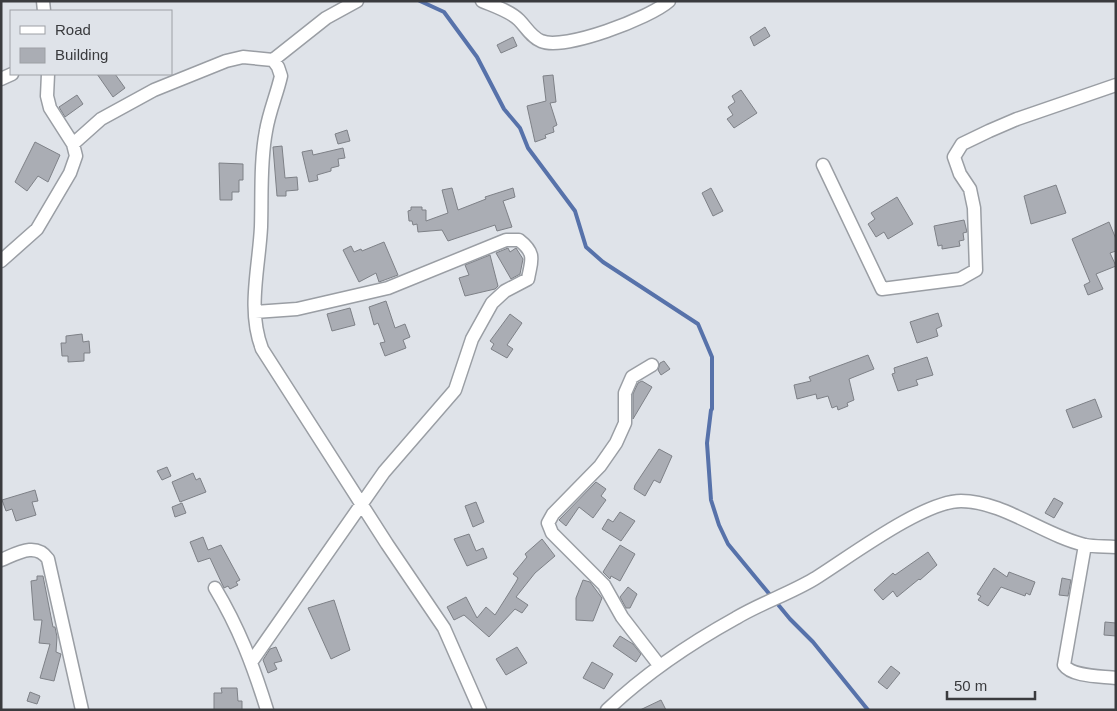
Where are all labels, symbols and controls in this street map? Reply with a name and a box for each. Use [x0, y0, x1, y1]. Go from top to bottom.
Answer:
legend [10, 10, 172, 75]
text: Road [55, 21, 91, 38]
text: Building [55, 46, 108, 63]
scale bar [947, 668, 1034, 700]
text: 50 m [954, 677, 987, 694]

